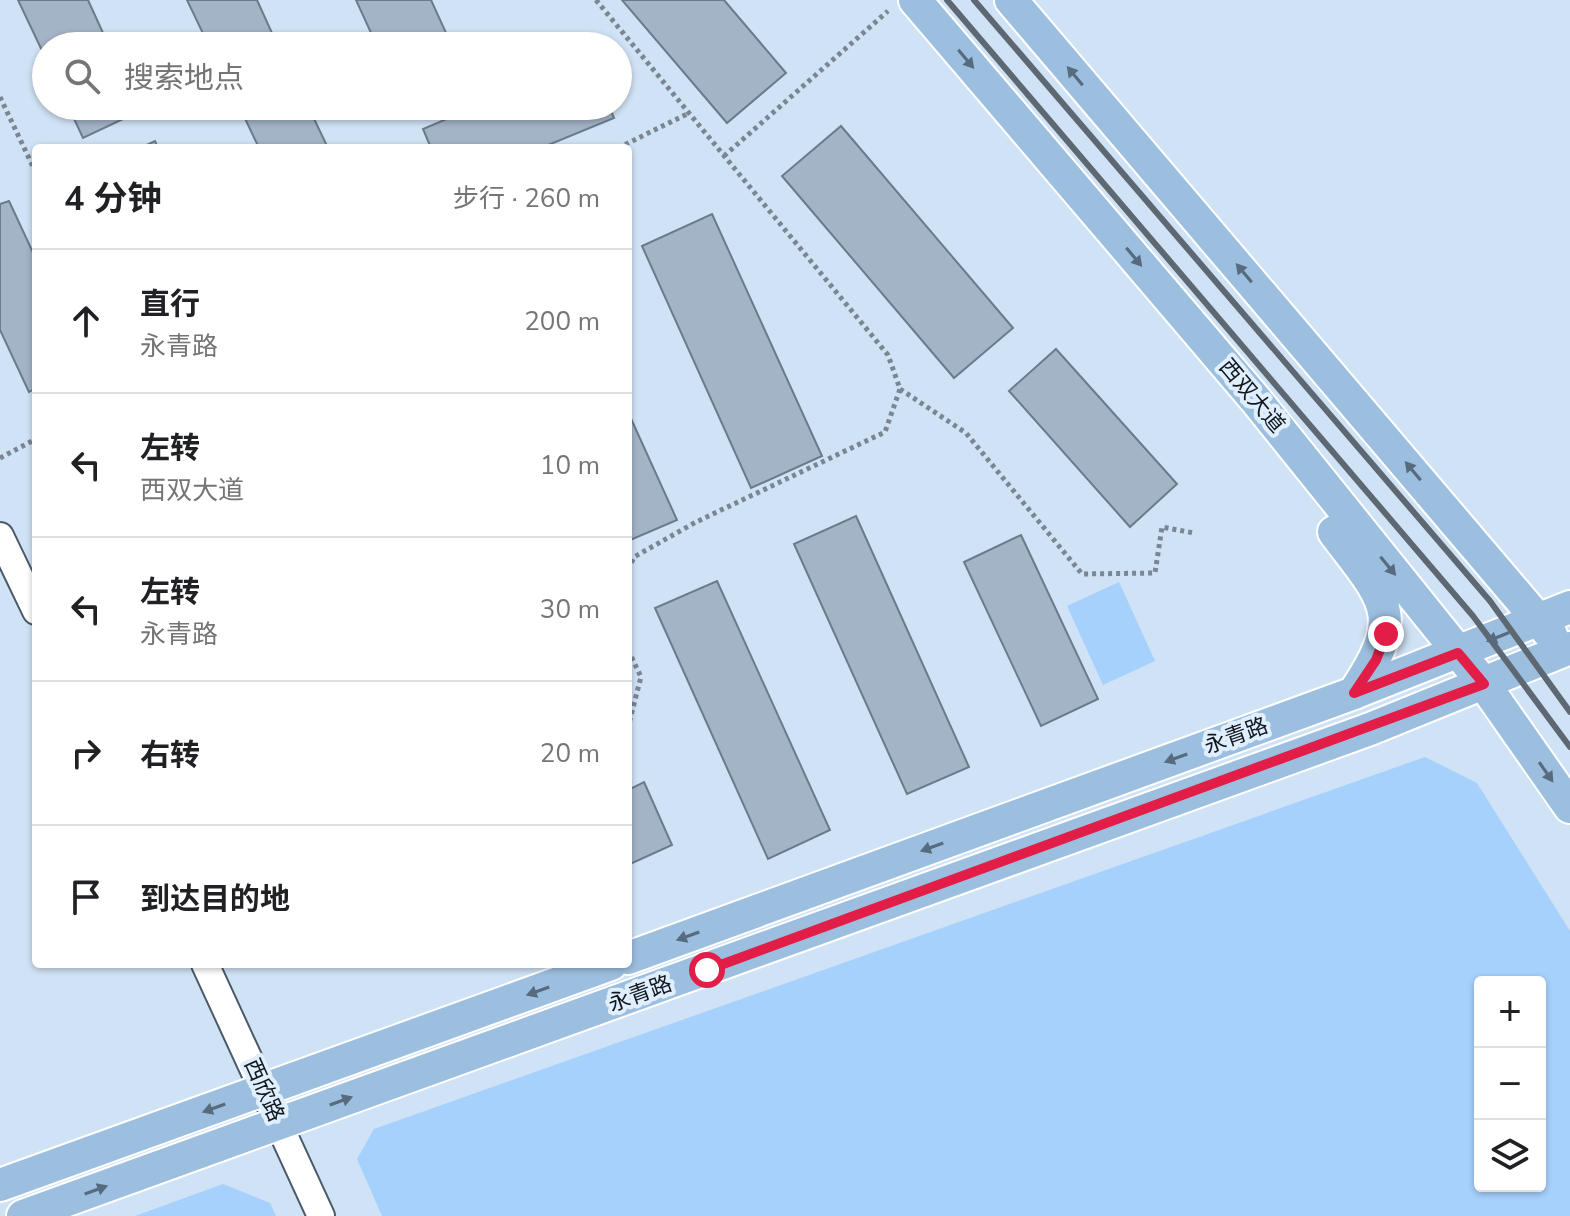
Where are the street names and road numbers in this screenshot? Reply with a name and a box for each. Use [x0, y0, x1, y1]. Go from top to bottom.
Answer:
street label: 西双大道 [1212, 353, 1292, 439]
street label: 永青路 [1200, 711, 1272, 761]
street label: 永青路 [604, 969, 676, 1019]
street label: 西欣路 [237, 1054, 291, 1126]

